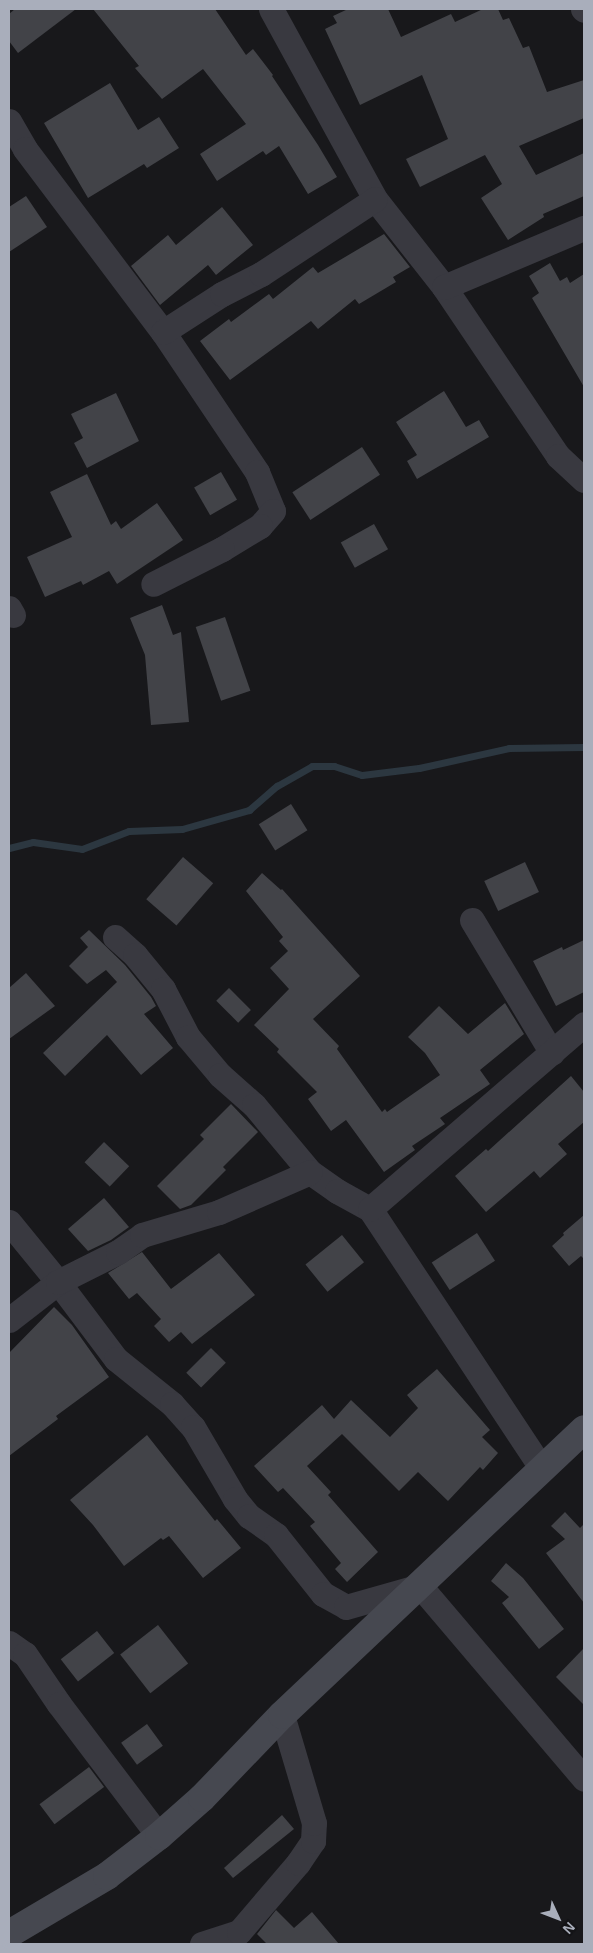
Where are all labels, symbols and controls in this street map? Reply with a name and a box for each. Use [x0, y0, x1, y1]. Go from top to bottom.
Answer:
north arrow [533, 1893, 583, 1943]
text: N [560, 1919, 578, 1937]

